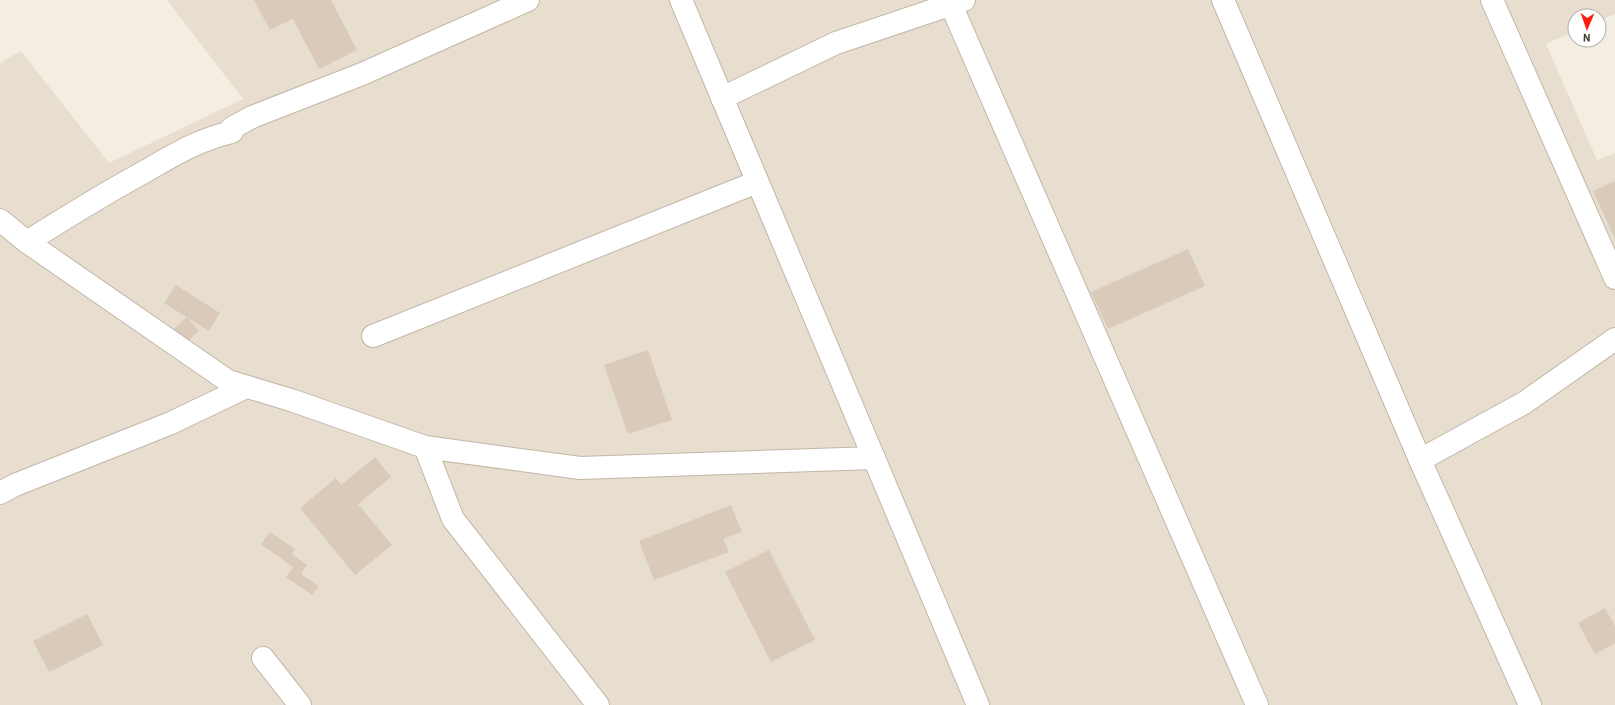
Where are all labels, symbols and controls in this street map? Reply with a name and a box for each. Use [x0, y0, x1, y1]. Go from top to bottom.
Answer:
north arrow [1567, 8, 1607, 48]
text: N [1583, 32, 1591, 45]

